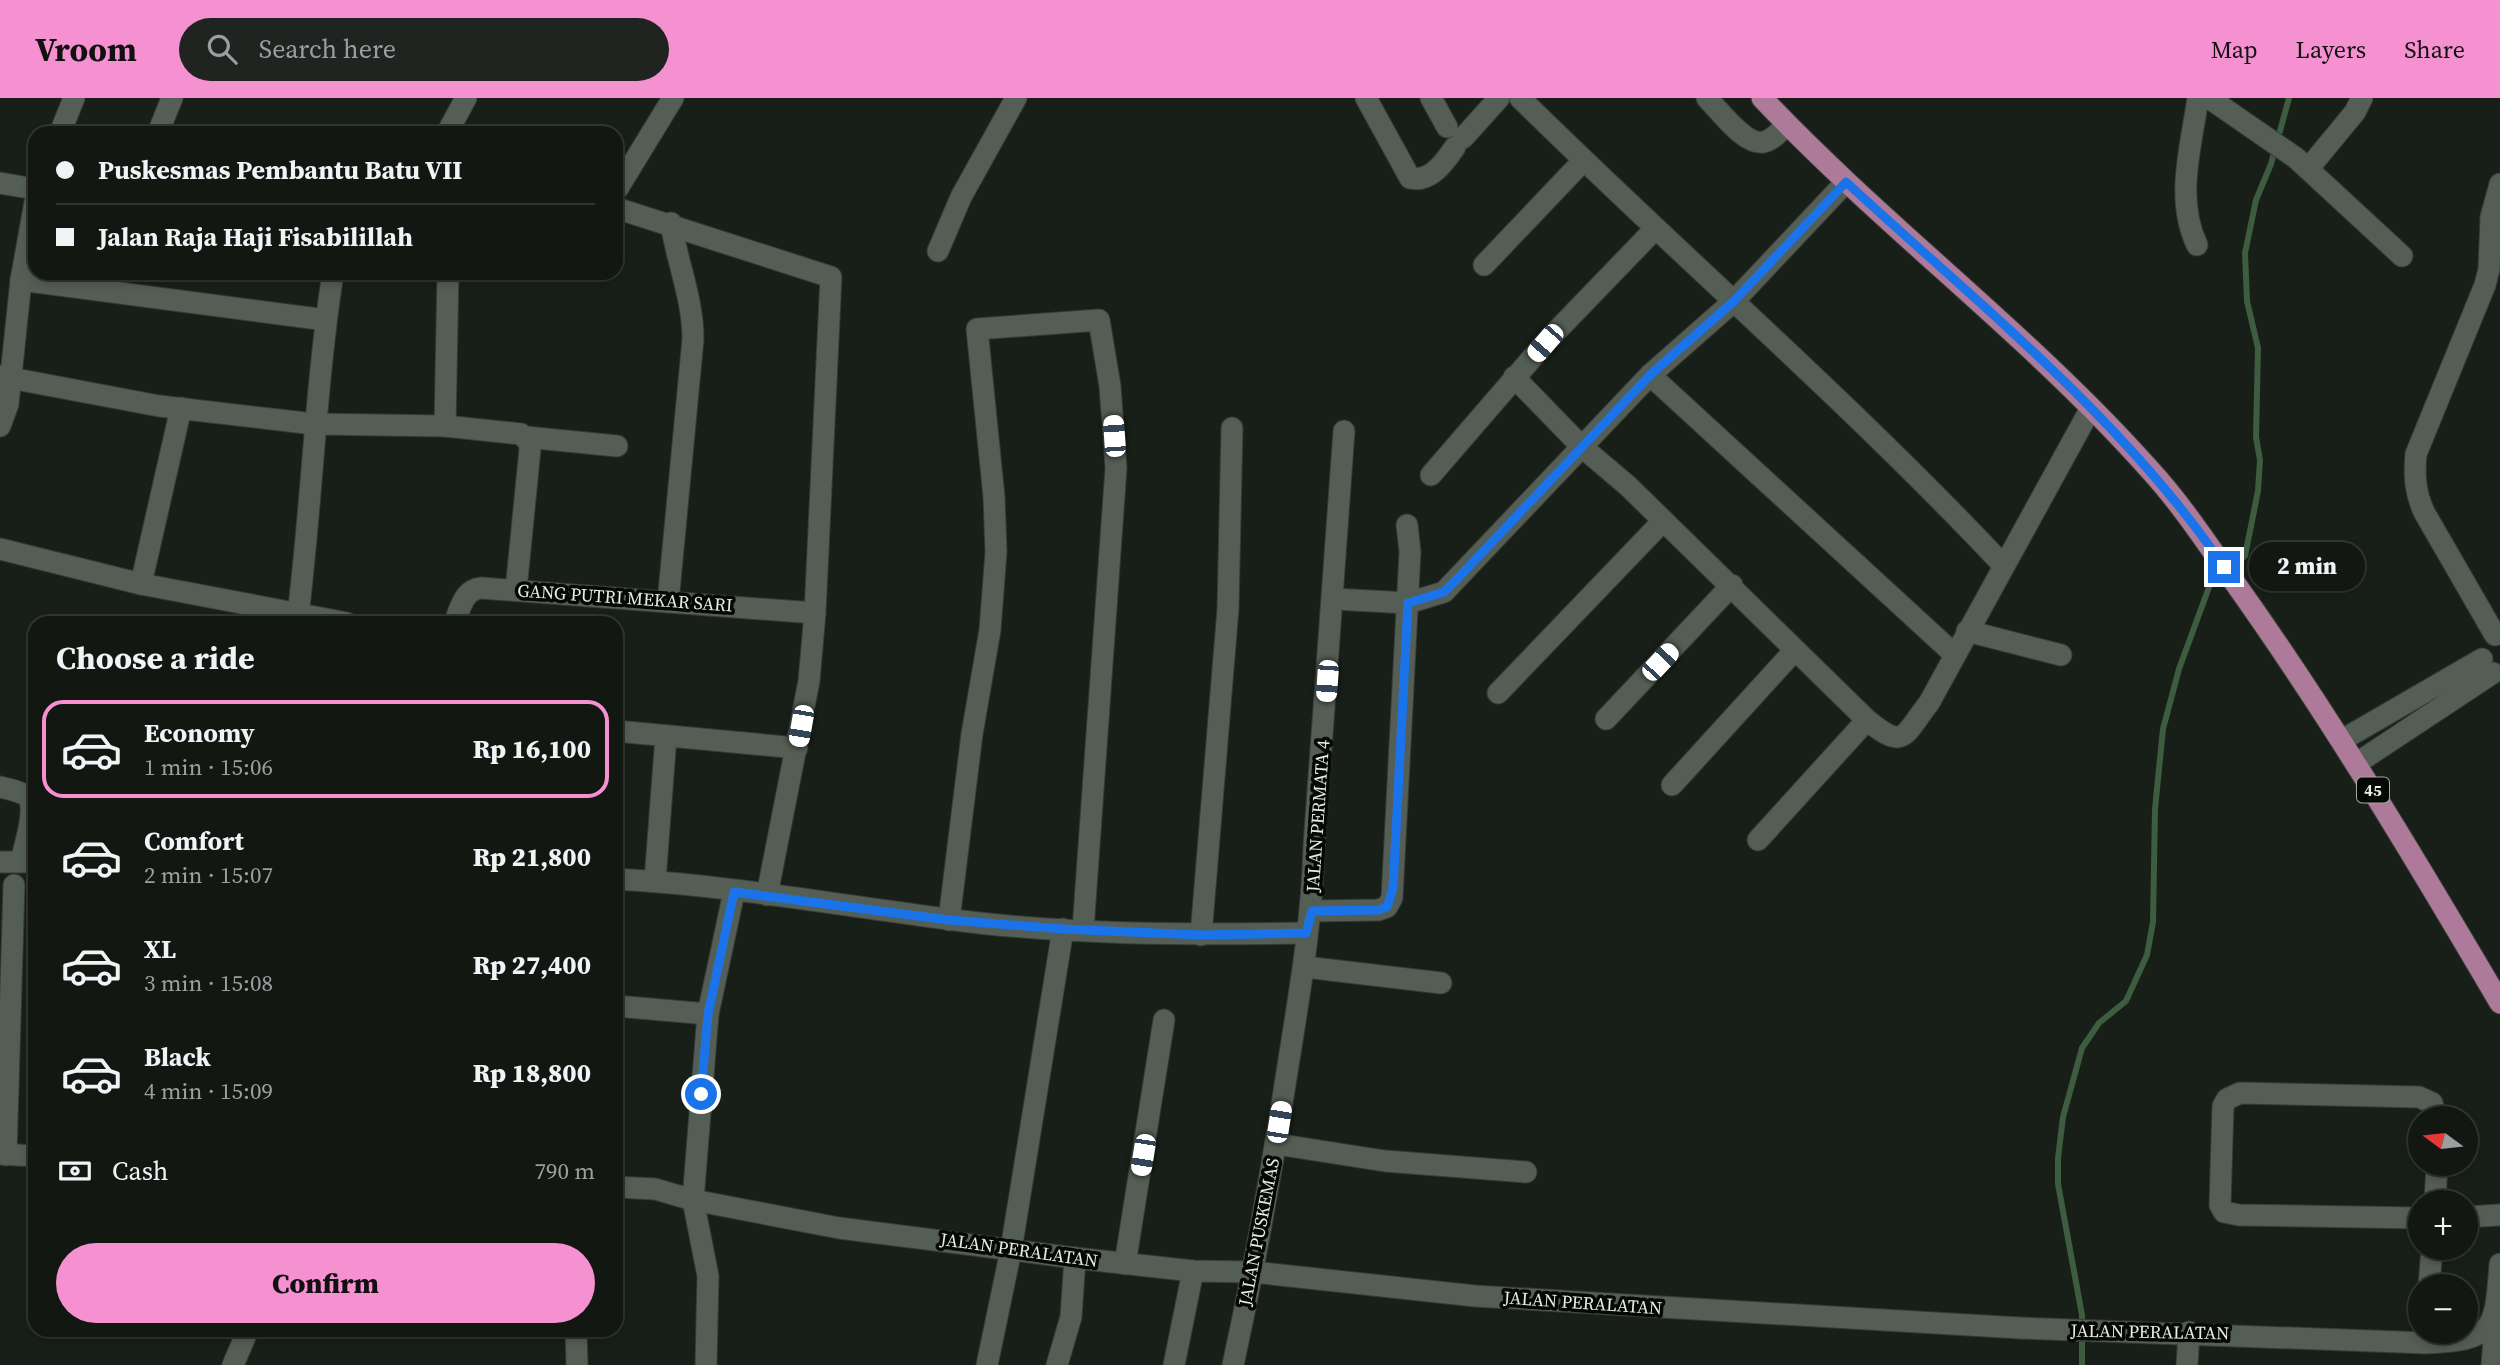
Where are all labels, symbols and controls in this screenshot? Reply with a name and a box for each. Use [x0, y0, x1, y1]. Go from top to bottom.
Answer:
search box [179, 18, 669, 81]
text: Vroom [35, 27, 137, 72]
icon: search [203, 30, 241, 68]
text: Search here [259, 31, 396, 67]
text: Map [2211, 33, 2258, 66]
text: Layers [2296, 33, 2366, 66]
text: Share [2404, 33, 2465, 66]
text: Puskesmas Pembantu Batu VII [98, 152, 462, 188]
text: Jalan Raja Haji Fisabilillah [98, 219, 413, 255]
car [1524, 320, 1567, 366]
car [1103, 414, 1126, 458]
callout: 2 min [2248, 542, 2364, 592]
text: 2 min [2277, 550, 2337, 582]
route end [2208, 551, 2240, 583]
street label: GANG PUTRI MEKAR SARI [517, 578, 734, 617]
text: Choose a ride [56, 636, 255, 680]
car [1638, 639, 1683, 685]
car [1316, 659, 1339, 703]
car [788, 703, 815, 749]
text: Economy [144, 715, 255, 751]
icon: car [60, 718, 123, 781]
text: Rp 16,100 [473, 731, 591, 767]
street label: JALAN PERMATA 4 [1300, 739, 1335, 894]
text: 1 min · 15:06 [144, 751, 273, 783]
road number: 45 [2357, 778, 2389, 803]
text: Comfort [144, 823, 244, 859]
icon: car [60, 826, 123, 889]
text: Rp 21,800 [473, 839, 591, 875]
text: 2 min · 15:07 [144, 859, 273, 891]
text: XL [144, 931, 176, 967]
icon: car [60, 934, 123, 997]
text: Rp 27,400 [473, 947, 591, 983]
text: 3 min · 15:08 [144, 967, 273, 999]
text: Black [144, 1039, 211, 1075]
icon: car [60, 1042, 123, 1105]
text: Rp 18,800 [473, 1055, 591, 1091]
text: 4 min · 15:09 [144, 1075, 273, 1107]
route start [685, 1078, 717, 1110]
car [1266, 1100, 1293, 1144]
north arrow [2408, 1106, 2478, 1176]
map controls [2408, 1106, 2478, 1344]
car [1130, 1133, 1157, 1177]
icon: cash [56, 1152, 94, 1190]
text: Cash [112, 1153, 168, 1189]
text: 790 m [534, 1155, 595, 1187]
street label: JALAN PUSKEMAS [1232, 1156, 1285, 1309]
button: + [2408, 1190, 2478, 1260]
street label: JALAN PERALATAN [938, 1226, 1099, 1273]
button: Confirm [56, 1243, 595, 1323]
button: − [2408, 1274, 2478, 1344]
street label: JALAN PERALATAN [1502, 1284, 1663, 1321]
street label: JALAN PERALATAN [2069, 1318, 2230, 1345]

